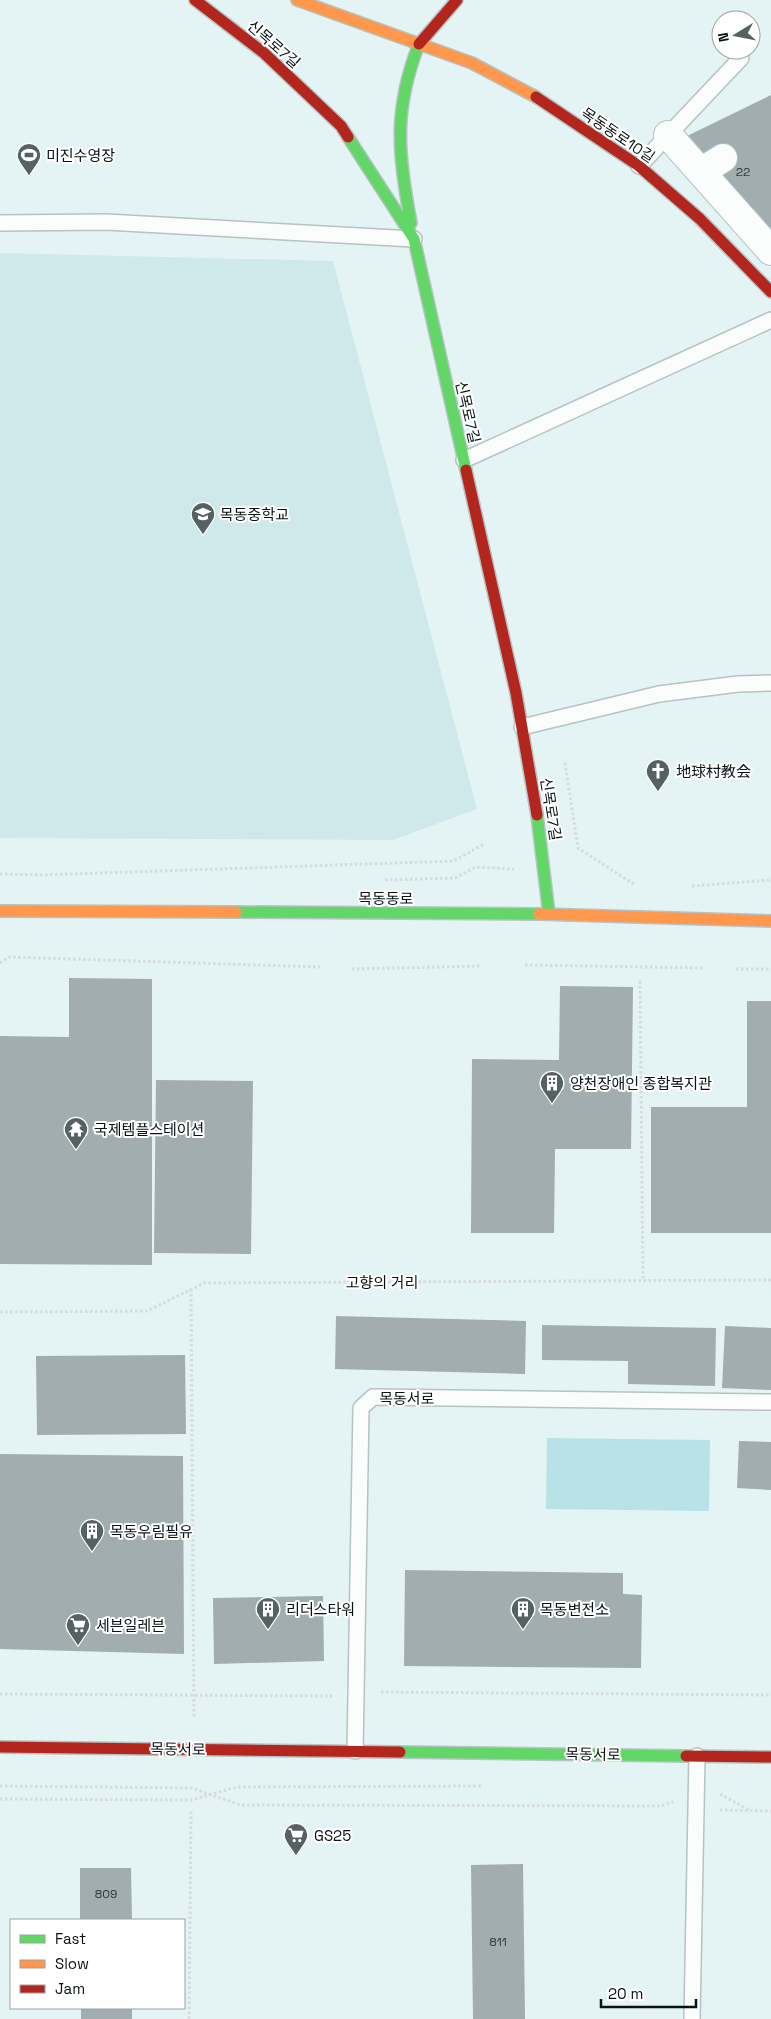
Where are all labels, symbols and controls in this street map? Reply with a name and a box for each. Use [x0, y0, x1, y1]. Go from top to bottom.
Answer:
north arrow [711, 10, 761, 60]
street label: 신목로7길 [244, 16, 304, 72]
text: N [714, 31, 733, 43]
street label: 목동동로10길 [577, 103, 659, 167]
sports icon: 미진수영장 [16, 142, 42, 176]
place label: 미진수영장 [46, 146, 115, 165]
house number: 22 [736, 164, 750, 180]
street label: 신목로7길 [452, 379, 484, 445]
school or university icon: 목동중학교 [190, 501, 216, 535]
place label: 목동중학교 [220, 505, 289, 524]
church icon: 地球村教会 [645, 758, 671, 792]
place label: 地球村教会 [676, 762, 751, 781]
street label: 신목로7길 [537, 776, 565, 842]
street label: 목동동로 [358, 889, 414, 908]
building icon: 양천장애인 종합복지관 [539, 1070, 565, 1104]
place label: 양천장애인 종합복지관 [570, 1074, 712, 1093]
temple icon: 국제템플스테이션 [63, 1116, 89, 1150]
place label: 국제템플스테이션 [94, 1120, 204, 1139]
street label: 고향의 거리 [346, 1273, 418, 1292]
street label: 목동서로 [379, 1389, 435, 1408]
building icon: 목동우림필유 [79, 1518, 105, 1552]
place label: 목동우림필유 [110, 1522, 193, 1541]
building icon: 리더스타워 [255, 1596, 281, 1630]
building icon: 목동변전소 [510, 1596, 536, 1630]
place label: 리더스타워 [286, 1600, 355, 1619]
place label: 목동변전소 [540, 1600, 609, 1619]
supermarket icon: 세븐일레븐 [65, 1612, 91, 1646]
place label: 세븐일레븐 [96, 1616, 165, 1635]
street label: 목동서로 [150, 1739, 206, 1759]
street label: 목동서로 [565, 1744, 621, 1764]
supermarket icon: GS25 [283, 1822, 309, 1856]
place label: GS25 [314, 1826, 351, 1845]
house number: 809 [95, 1886, 117, 1902]
legend [10, 1919, 185, 2009]
text: Fast [55, 1929, 86, 1948]
house number: 811 [489, 1934, 507, 1950]
text: Slow [55, 1954, 89, 1973]
scale bar [601, 1976, 696, 2008]
text: Jam [55, 1979, 85, 1998]
text: 20 m [608, 1984, 643, 2003]

